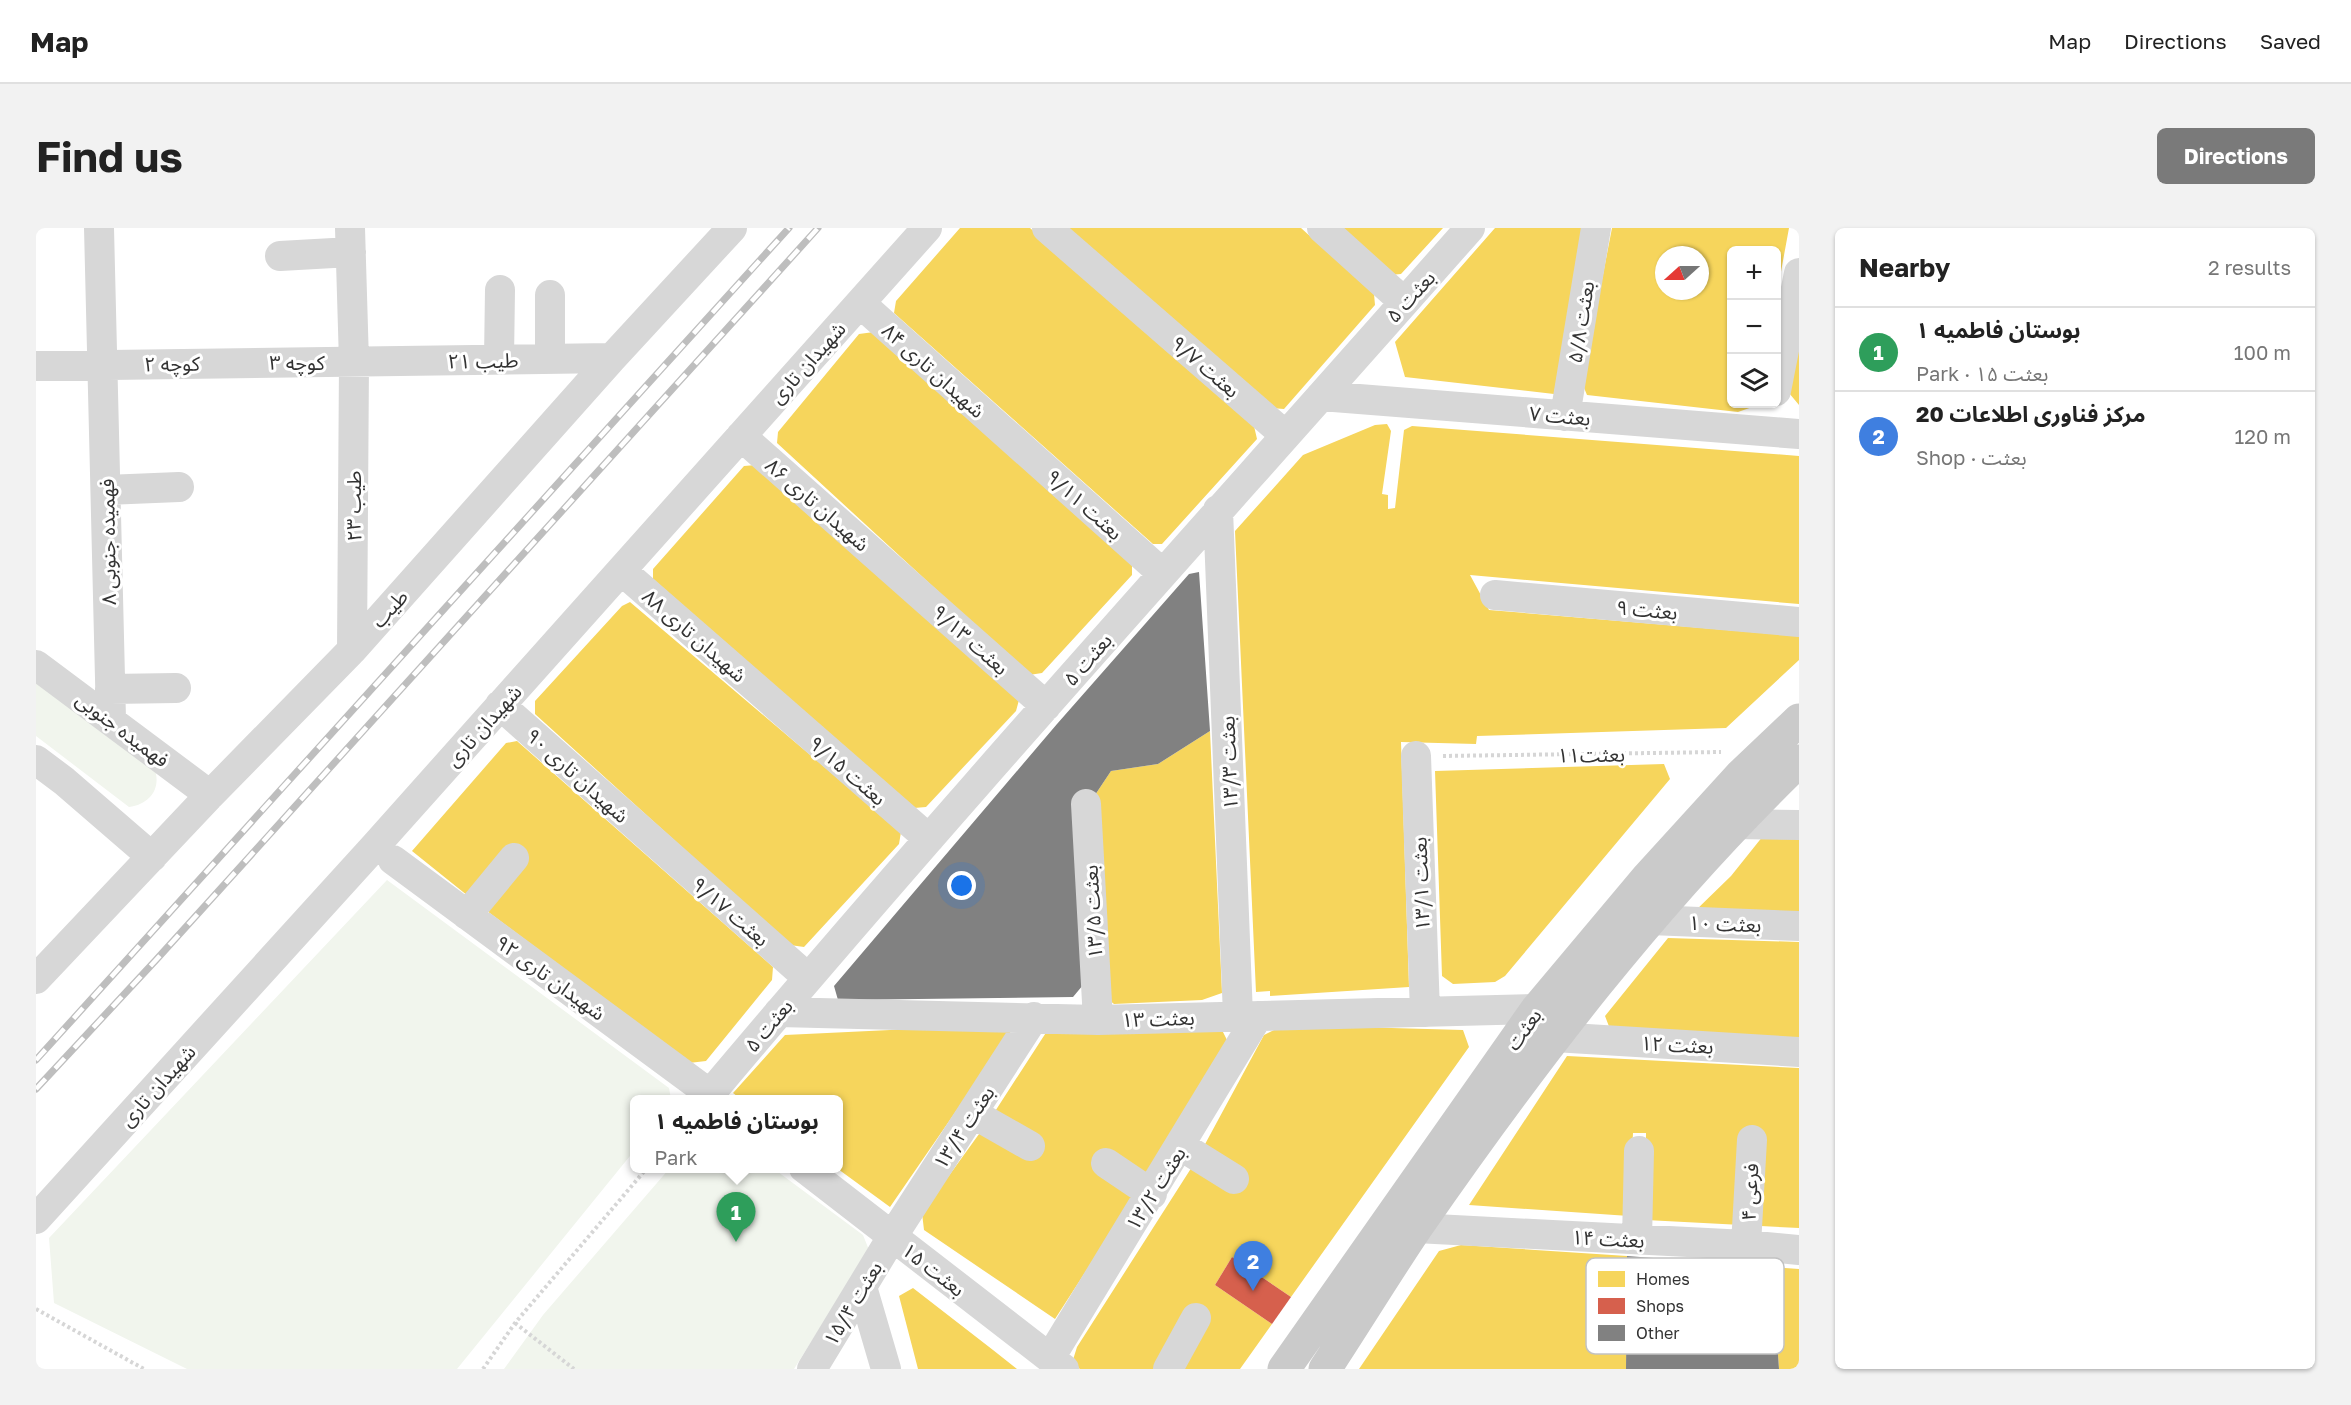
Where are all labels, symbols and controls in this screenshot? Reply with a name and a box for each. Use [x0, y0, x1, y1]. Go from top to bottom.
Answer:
text: Map [30, 25, 88, 58]
text: Map [2048, 28, 2091, 54]
text: Directions [2124, 28, 2227, 54]
text: Saved [2260, 28, 2321, 54]
button: Directions [2157, 128, 2315, 184]
text: Find us [36, 131, 183, 181]
north arrow [1655, 246, 1709, 300]
map controls [1727, 246, 1781, 408]
button: + [1727, 246, 1781, 300]
text: Nearby [1859, 252, 1950, 283]
text: 2 results [2208, 255, 2291, 279]
street label: بعثت ۵ [1380, 265, 1440, 327]
street label: بعثت ۵/۸ [1562, 279, 1598, 365]
button: − [1727, 300, 1781, 354]
street label: شهیدان تاری [764, 316, 851, 409]
text: بوستان فاطمیه ۱ [1916, 316, 2081, 343]
street label: شهیدان تاری ۸۴ [877, 318, 990, 423]
street label: بعثت ۹/۷ [1167, 330, 1245, 402]
text: 1 [1873, 340, 1884, 364]
text: 100 m [2234, 340, 2291, 364]
street label: طیب ۲‍۱ [447, 347, 519, 373]
street label: کوچه ۳ [269, 350, 326, 376]
street label: کوچه ۲ [144, 351, 201, 378]
button: layers [1727, 354, 1781, 408]
text: Park · بعثت ۱۵ [1916, 361, 2048, 385]
street label: بعثت ۷ [1528, 400, 1592, 430]
text: مرکز فناوری اطلاعات 20 [1916, 400, 2146, 427]
text: 2 [1872, 424, 1885, 448]
text: 120 m [2235, 424, 2291, 448]
text: Shop · بعثت [1916, 445, 2027, 469]
street label: شهیدان تاری ۸۶ [761, 452, 875, 556]
street label: بعثت ۹/۱۱ [1042, 464, 1128, 544]
street label: طیب ۲۳ [341, 471, 365, 541]
street label: فهمیده جنوبی ۸ [94, 478, 121, 605]
street label: شهیدان تاری ۸۸ [638, 583, 752, 687]
street label: طیب [366, 584, 413, 632]
street label: بعثت ۹ [1615, 594, 1679, 624]
street label: بعثت ۹/۱۳ [928, 599, 1014, 679]
street label: بعثت ۵ [1058, 628, 1116, 690]
street label: شهیدان تاری [440, 679, 527, 772]
street label: فهمیده جنوبی [71, 686, 174, 773]
street label: بعثت ۱۳/۳ [1214, 716, 1242, 810]
street label: شهیدان تاری ۹۰ [521, 723, 634, 828]
street label: بعثت ۹/۱۵ [805, 730, 891, 810]
street label: بعثت۱۱ [1557, 741, 1625, 767]
street label: بعثت ۱۳/۱ [1406, 837, 1434, 931]
street label: بعثت ۱۳/۵ [1078, 864, 1107, 960]
street label: بعثت ۹/۱۷ [688, 871, 774, 951]
your location [947, 871, 976, 900]
street label: بعثت ۱۰ [1688, 910, 1762, 936]
street label: شهیدان تاری ۹۲ [491, 929, 610, 1026]
street label: بعثت ۵ [739, 994, 797, 1056]
street label: بعثت [1500, 1004, 1546, 1054]
street label: بعثت ۱۳ [1121, 1005, 1195, 1031]
street label: بعثت ۱۲ [1640, 1030, 1714, 1058]
street label: شهیدان تاری [114, 1039, 201, 1132]
street label: بعثت ۱۳/۴ [927, 1081, 999, 1173]
popup [630, 1095, 843, 1173]
text: بوستان فاطمیه ۱ [654, 1107, 819, 1134]
street label: بعثت ۱۳/۲ [1120, 1142, 1190, 1234]
text: Park [654, 1145, 698, 1169]
street label: فرعی ۴ [1736, 1163, 1763, 1221]
pin: 1 [716, 1192, 756, 1242]
street label: بعثت ۱۴ [1571, 1224, 1645, 1252]
street label: بعثت ۱۵ [898, 1237, 970, 1301]
pin: 2 [1234, 1242, 1272, 1291]
street label: بعثت ۱۵/۴ [817, 1257, 887, 1350]
legend [1586, 1258, 1784, 1354]
text: Homes [1636, 1269, 1690, 1289]
text: Shops [1636, 1296, 1684, 1316]
text: Other [1636, 1323, 1680, 1343]

